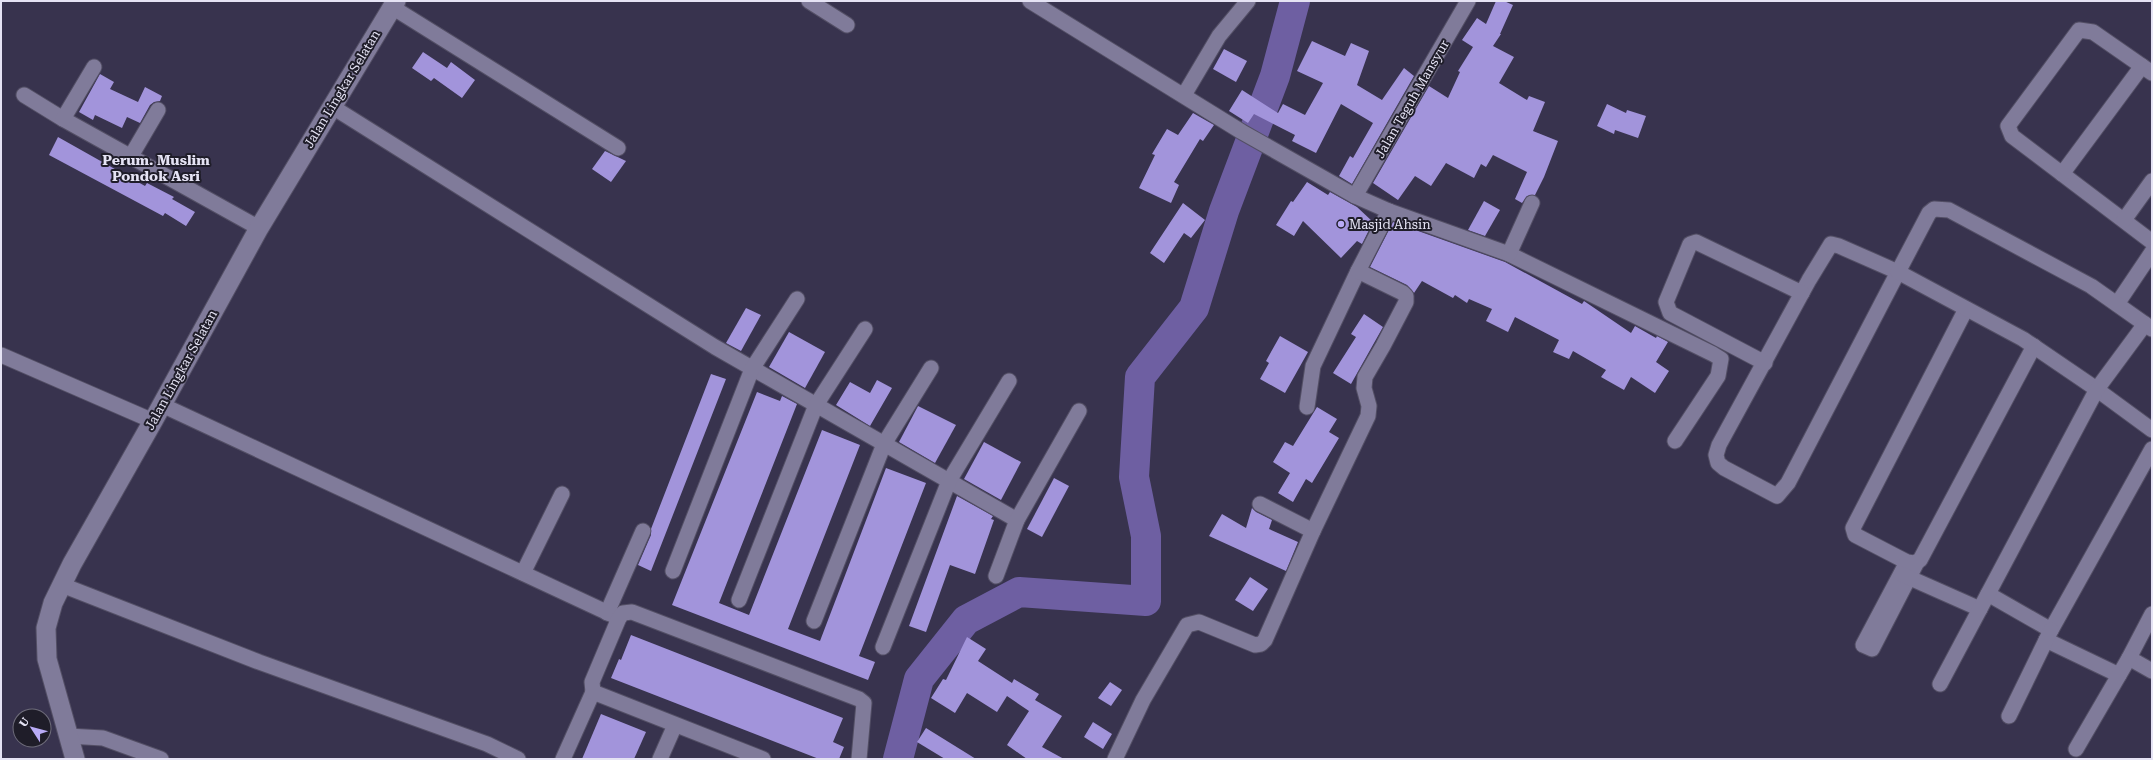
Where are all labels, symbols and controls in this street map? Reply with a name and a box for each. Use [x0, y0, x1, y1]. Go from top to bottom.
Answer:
street label: Jalan Lingkar Selatan [301, 27, 383, 151]
street label: Jalan Teguh Mansyur [1372, 37, 1452, 161]
district label: Perum. Muslim Pondok Asri [102, 152, 210, 184]
place label: Masjid Ahsin [1349, 217, 1431, 232]
marker: Masjid Ahsin [1336, 219, 1346, 229]
street label: Jalan Lingkar Selatan [142, 307, 221, 433]
north arrow [12, 708, 52, 748]
text: U [17, 715, 32, 730]

